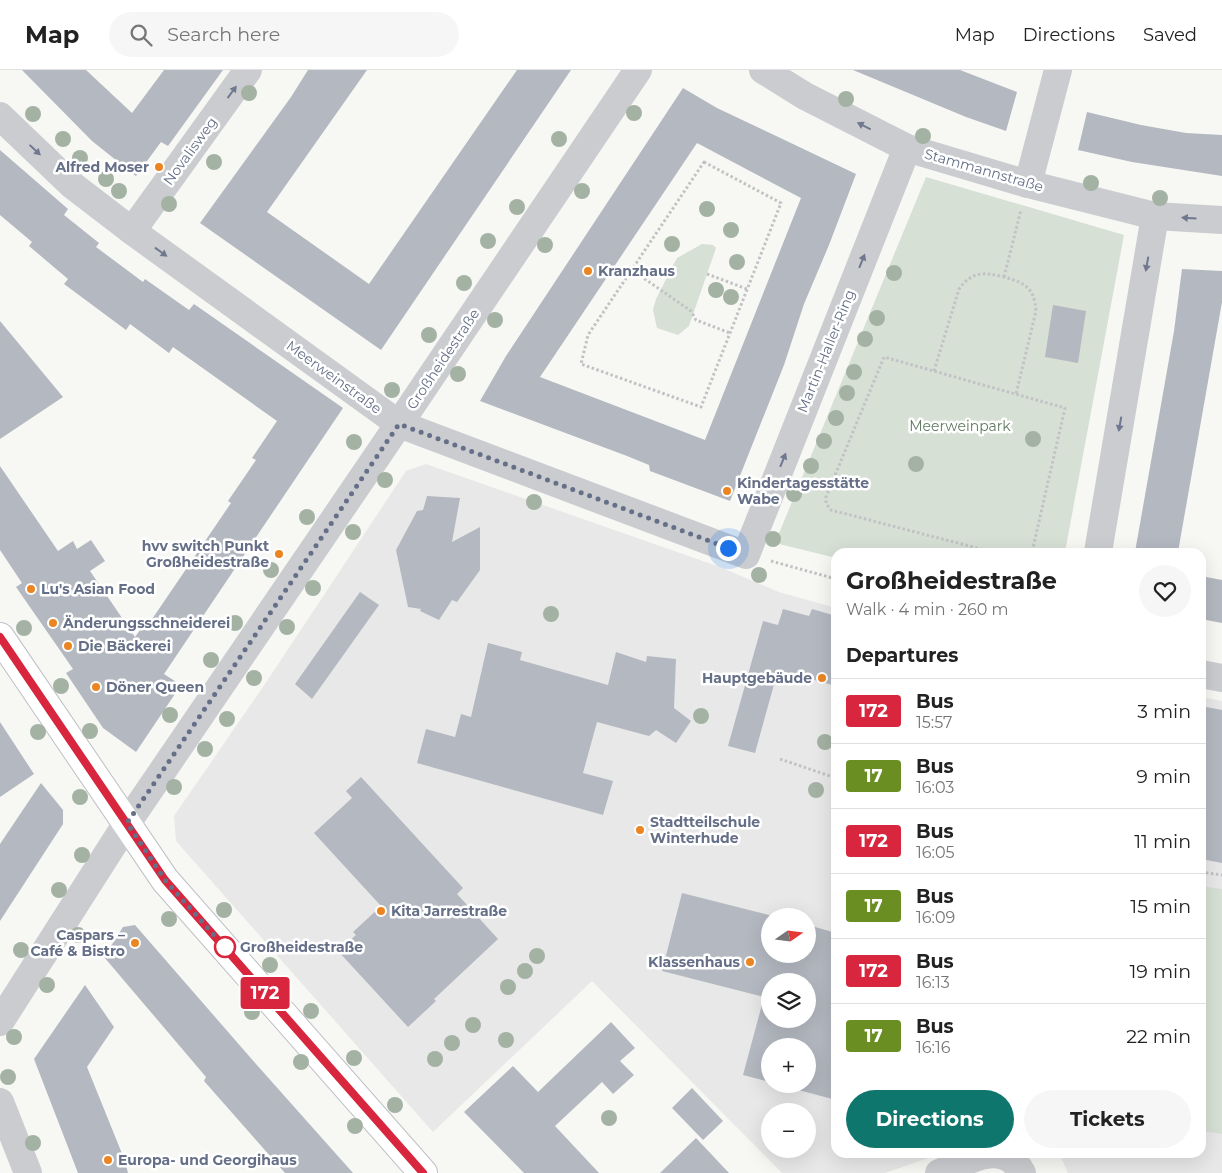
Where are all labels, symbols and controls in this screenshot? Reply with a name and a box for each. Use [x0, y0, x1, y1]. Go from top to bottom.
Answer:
search box [109, 12, 459, 57]
text: Map [25, 20, 79, 49]
icon: search [127, 21, 155, 49]
text: Search here [167, 23, 280, 46]
text: Map [955, 24, 995, 46]
text: Directions [1023, 24, 1115, 46]
text: Saved [1143, 24, 1197, 46]
one-way arrow [227, 85, 237, 99]
street label: Novalisweg [159, 113, 221, 189]
one-way arrow [856, 122, 871, 130]
one-way arrow [28, 144, 40, 156]
street label: Stammannstraße [922, 144, 1046, 196]
place label: Alfred Moser [54, 158, 149, 176]
marker: Alfred Moser [153, 161, 165, 173]
one-way arrow [1180, 214, 1196, 222]
one-way arrow [154, 247, 168, 257]
one-way arrow [859, 253, 867, 268]
one-way arrow [1143, 256, 1151, 272]
place label: Kranzhaus [598, 262, 676, 280]
marker: Kranzhaus [582, 265, 594, 277]
street label: Martin-Haller-Ring [793, 287, 859, 415]
street label: Großheidestraße [403, 305, 483, 413]
street label: Meerweinstraße [283, 336, 385, 418]
one-way arrow [1116, 416, 1124, 432]
park label: Meerweinpark [909, 417, 1011, 435]
one-way arrow [780, 453, 787, 468]
place label: Kindertagesstätte Wabe [737, 474, 869, 508]
marker: Kindertagesstätte Wabe [721, 485, 733, 497]
your location [716, 536, 741, 561]
place label: hvv switch Punkt Großheidestraße [142, 537, 269, 571]
marker: hvv switch Punkt Großheidestraße [273, 548, 285, 560]
button: heart [1139, 565, 1191, 617]
text: Großheidestraße [846, 566, 1057, 595]
place label: Lu's Asian Food [41, 580, 155, 598]
marker: Lu's Asian Food [25, 583, 37, 595]
text: Walk · 4 min · 260 m [846, 600, 1008, 619]
place label: Änderungsschneiderei [62, 614, 230, 632]
marker: Änderungsschneiderei [47, 617, 59, 629]
place label: Die Bäckerei [78, 637, 171, 655]
marker: Die Bäckerei [62, 640, 74, 652]
text: Departures [846, 644, 958, 667]
place label: Hauptgebäude [702, 669, 812, 687]
marker: Hauptgebäude [816, 672, 828, 684]
place label: Döner Queen [106, 678, 204, 696]
marker: Döner Queen [90, 681, 102, 693]
text: Bus [916, 690, 954, 713]
text: 172 [859, 700, 888, 722]
text: 3 min [1137, 700, 1191, 723]
text: 15:57 [916, 713, 952, 732]
text: Bus [916, 755, 954, 778]
text: 17 [864, 765, 883, 787]
text: 9 min [1136, 765, 1191, 788]
text: 16:03 [916, 778, 954, 797]
place label: Stadtteilschule Winterhude [650, 813, 760, 847]
text: Bus [916, 820, 954, 843]
marker: Stadtteilschule Winterhude [634, 824, 646, 836]
text: 172 [859, 830, 888, 852]
text: 11 min [1134, 830, 1191, 853]
text: 16:05 [916, 843, 955, 862]
text: Bus [916, 885, 954, 908]
text: 17 [864, 895, 883, 917]
text: 15 min [1130, 895, 1191, 918]
place label: Kita Jarrestraße [391, 902, 507, 920]
marker: Kita Jarrestraße [375, 905, 387, 917]
north arrow [761, 908, 816, 962]
map controls [761, 908, 816, 1158]
text: 16:09 [916, 908, 955, 927]
place label: Caspars – Café & Bistro [30, 926, 125, 960]
marker: Großheidestraße [214, 936, 236, 958]
marker: Caspars – Café & Bistro [129, 937, 141, 949]
place label: Großheidestraße [240, 938, 363, 956]
text: Bus [916, 950, 954, 973]
place label: Klassenhaus [648, 953, 741, 971]
marker: Klassenhaus [744, 956, 756, 968]
text: 172 [859, 960, 888, 982]
text: 19 min [1129, 960, 1191, 983]
button: layers [761, 973, 816, 1028]
text: 16:13 [916, 973, 950, 992]
line badge: 172 [236, 977, 294, 1009]
text: 172 [251, 982, 279, 1004]
text: Bus [916, 1015, 954, 1038]
text: 17 [864, 1025, 883, 1047]
text: 22 min [1126, 1025, 1191, 1048]
button: + [761, 1038, 816, 1093]
text: 16:16 [916, 1038, 950, 1057]
button: Directions [846, 1090, 1014, 1148]
button: Tickets [1024, 1090, 1191, 1148]
button: − [761, 1103, 816, 1158]
place label: Europa- und Georgihaus [118, 1151, 297, 1169]
marker: Europa- und Georgihaus [102, 1154, 114, 1166]

